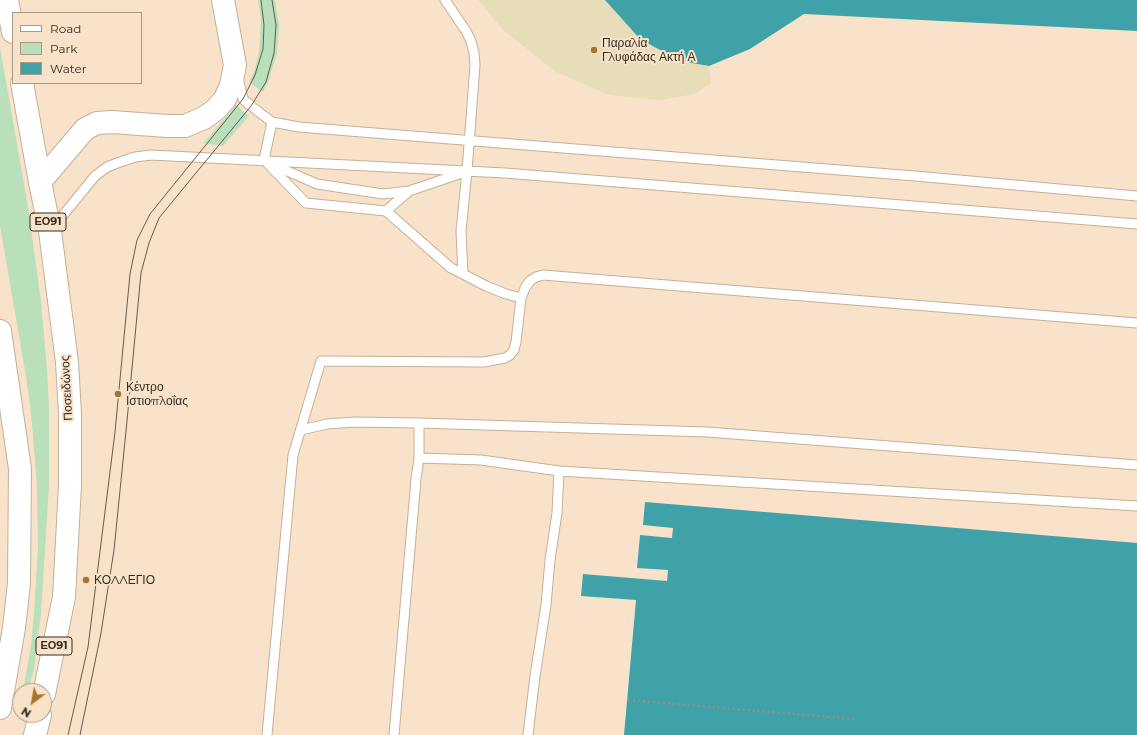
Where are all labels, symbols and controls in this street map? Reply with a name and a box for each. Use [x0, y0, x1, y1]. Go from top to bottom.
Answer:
legend [12, 12, 142, 84]
text: Road [50, 21, 81, 36]
place label: Παραλία Γλυφάδας Ακτή Α [602, 36, 696, 64]
text: Park [50, 41, 77, 56]
marker: Παραλία Γλυφάδας Ακτή Α [589, 45, 599, 55]
text: Water [50, 61, 86, 76]
road number: ΕΟ91 [30, 213, 66, 231]
street label: Ποσειδώνος [58, 355, 76, 421]
place label: Κέντρο Ιστιοπλοΐας [126, 380, 188, 408]
marker: Κέντρο Ιστιοπλοΐας [113, 389, 123, 399]
place label: ΚΟΛΛΕΓΙΟ [94, 573, 155, 587]
marker: ΚΟΛΛΕΓΙΟ [81, 575, 91, 585]
road number: ΕΟ91 [36, 637, 72, 655]
north arrow [12, 683, 52, 723]
text: N [19, 704, 34, 721]

